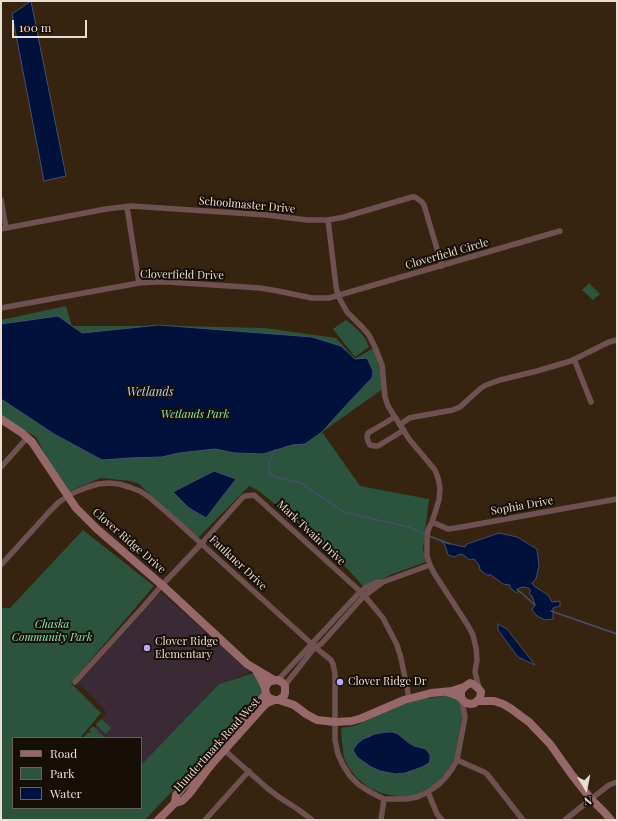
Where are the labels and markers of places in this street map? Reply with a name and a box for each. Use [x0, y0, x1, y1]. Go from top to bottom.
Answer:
place label: Clover Ridge Elementary [155, 635, 218, 661]
marker: Clover Ridge Elementary [142, 643, 152, 653]
place label: Clover Ridge Dr [348, 675, 427, 689]
marker: Clover Ridge Dr [335, 677, 345, 687]

